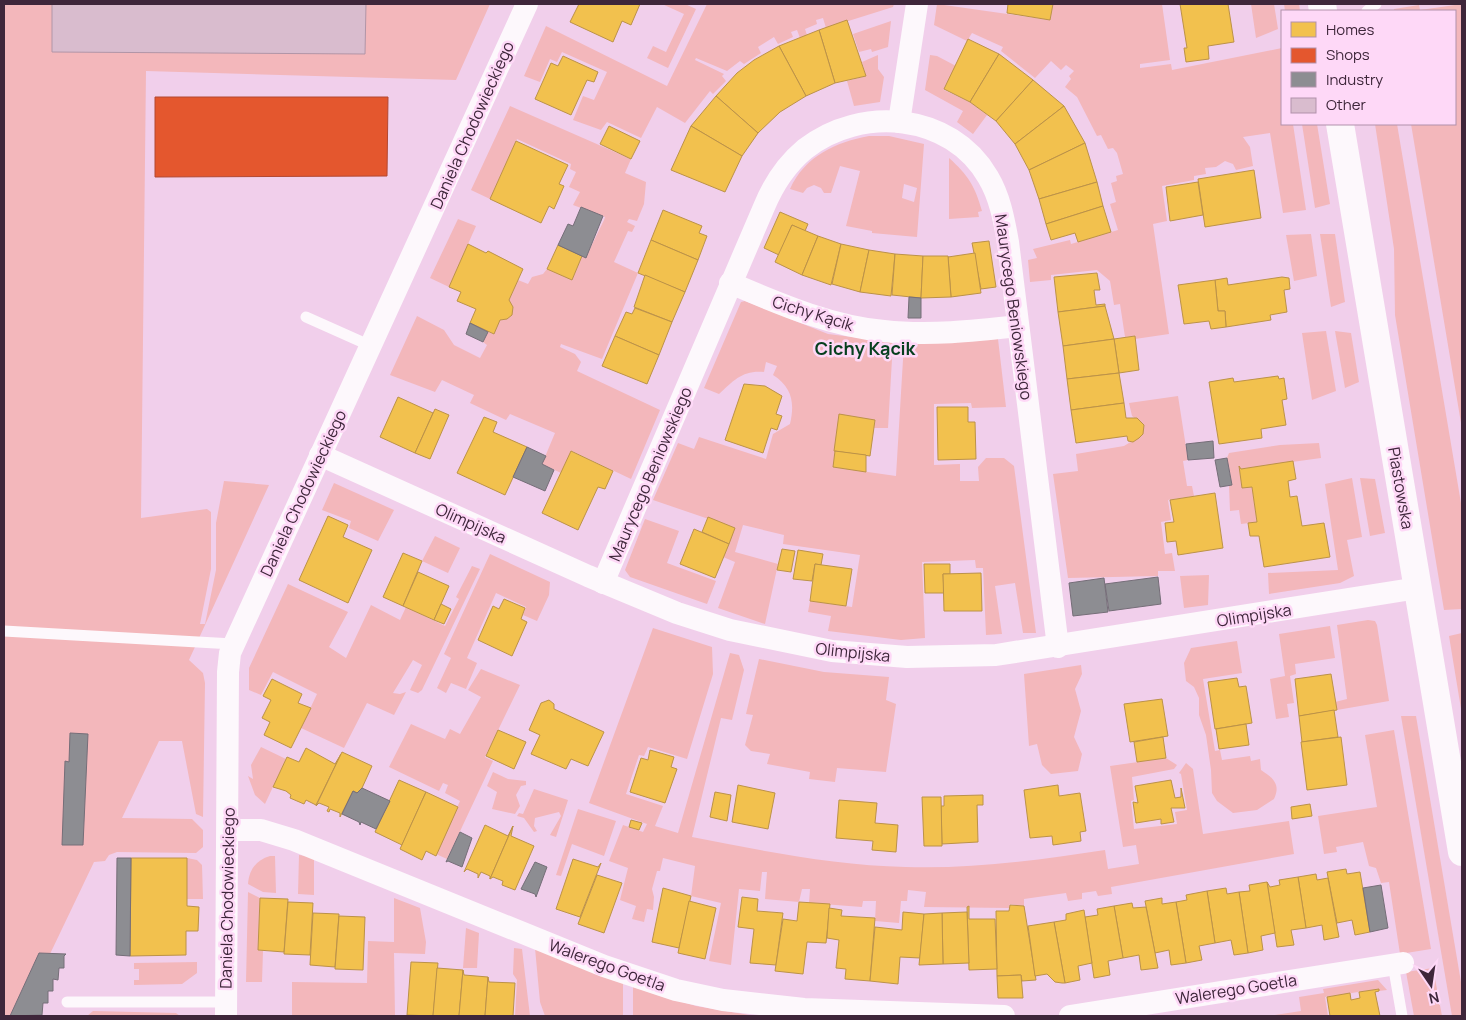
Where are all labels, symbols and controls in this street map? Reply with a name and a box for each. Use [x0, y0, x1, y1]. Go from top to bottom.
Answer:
legend [1281, 10, 1456, 125]
text: Homes [1326, 19, 1375, 40]
street label: Daniela Chodowieckiego [425, 38, 519, 212]
text: Shops [1326, 44, 1370, 65]
text: Industry [1326, 69, 1383, 90]
text: Other [1326, 94, 1367, 115]
street label: Maurycego Beniowskiego [990, 213, 1038, 401]
street label: Cichy Kącik [770, 290, 857, 336]
district label: Cichy Kącik [815, 336, 917, 360]
street label: Maurycego Beniowskiego [603, 383, 697, 565]
street label: Daniela Chodowieckiego [255, 406, 351, 580]
street label: Piastowska [1383, 445, 1419, 531]
street label: Olimpijska [432, 498, 510, 548]
street label: Olimpijska [1215, 598, 1293, 632]
street label: Olimpijska [815, 637, 891, 667]
street label: Daniela Chodowieckiego [214, 807, 240, 989]
street label: Walerego Goetla [546, 934, 668, 996]
north arrow [1406, 960, 1456, 1010]
street label: Walerego Goetla [1174, 969, 1298, 1009]
text: N [1427, 988, 1441, 1009]

